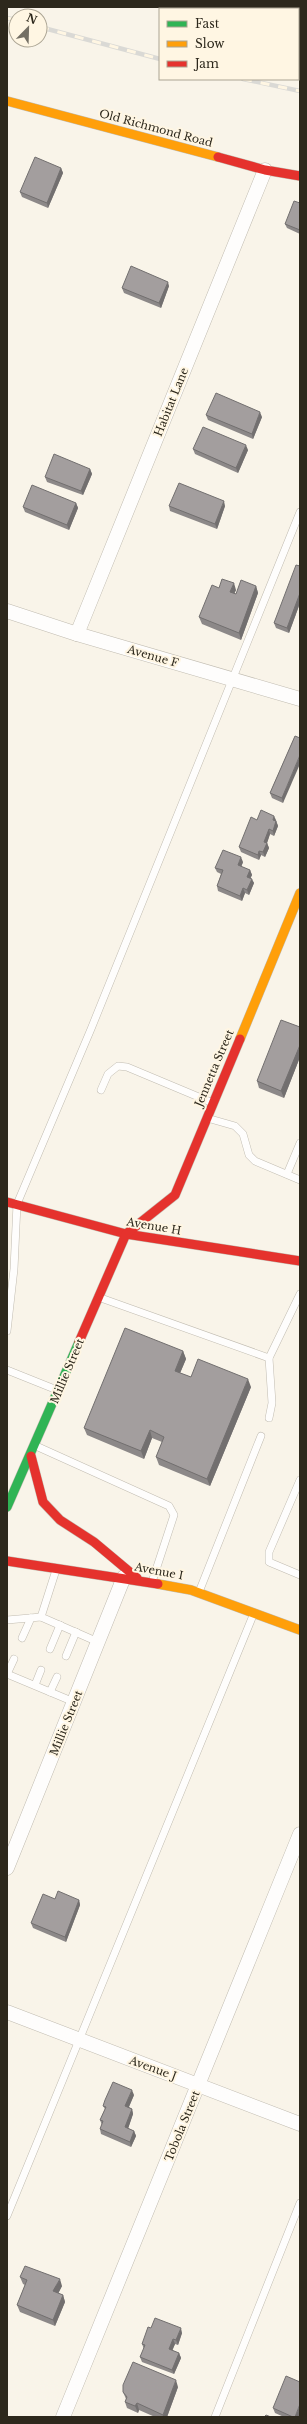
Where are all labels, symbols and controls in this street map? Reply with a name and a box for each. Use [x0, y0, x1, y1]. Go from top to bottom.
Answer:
north arrow [8, 8, 48, 48]
legend [159, 8, 299, 80]
text: N [24, 10, 40, 28]
text: Fast [195, 16, 220, 31]
text: Slow [195, 36, 225, 51]
text: Jam [193, 56, 219, 71]
street label: Old Richmond Road [98, 106, 215, 150]
street label: Habitat Lane [151, 366, 191, 438]
street label: Avenue F [125, 642, 181, 670]
street label: Jennetta Street [191, 1027, 237, 1110]
street label: Avenue H [125, 1214, 182, 1238]
street label: Millie Street [47, 1336, 87, 1406]
street label: Avenue I [132, 1559, 185, 1583]
street label: Millie Street [47, 1688, 86, 1758]
street label: Avenue J [126, 2053, 179, 2083]
street label: Tobola Street [161, 2088, 203, 2163]

